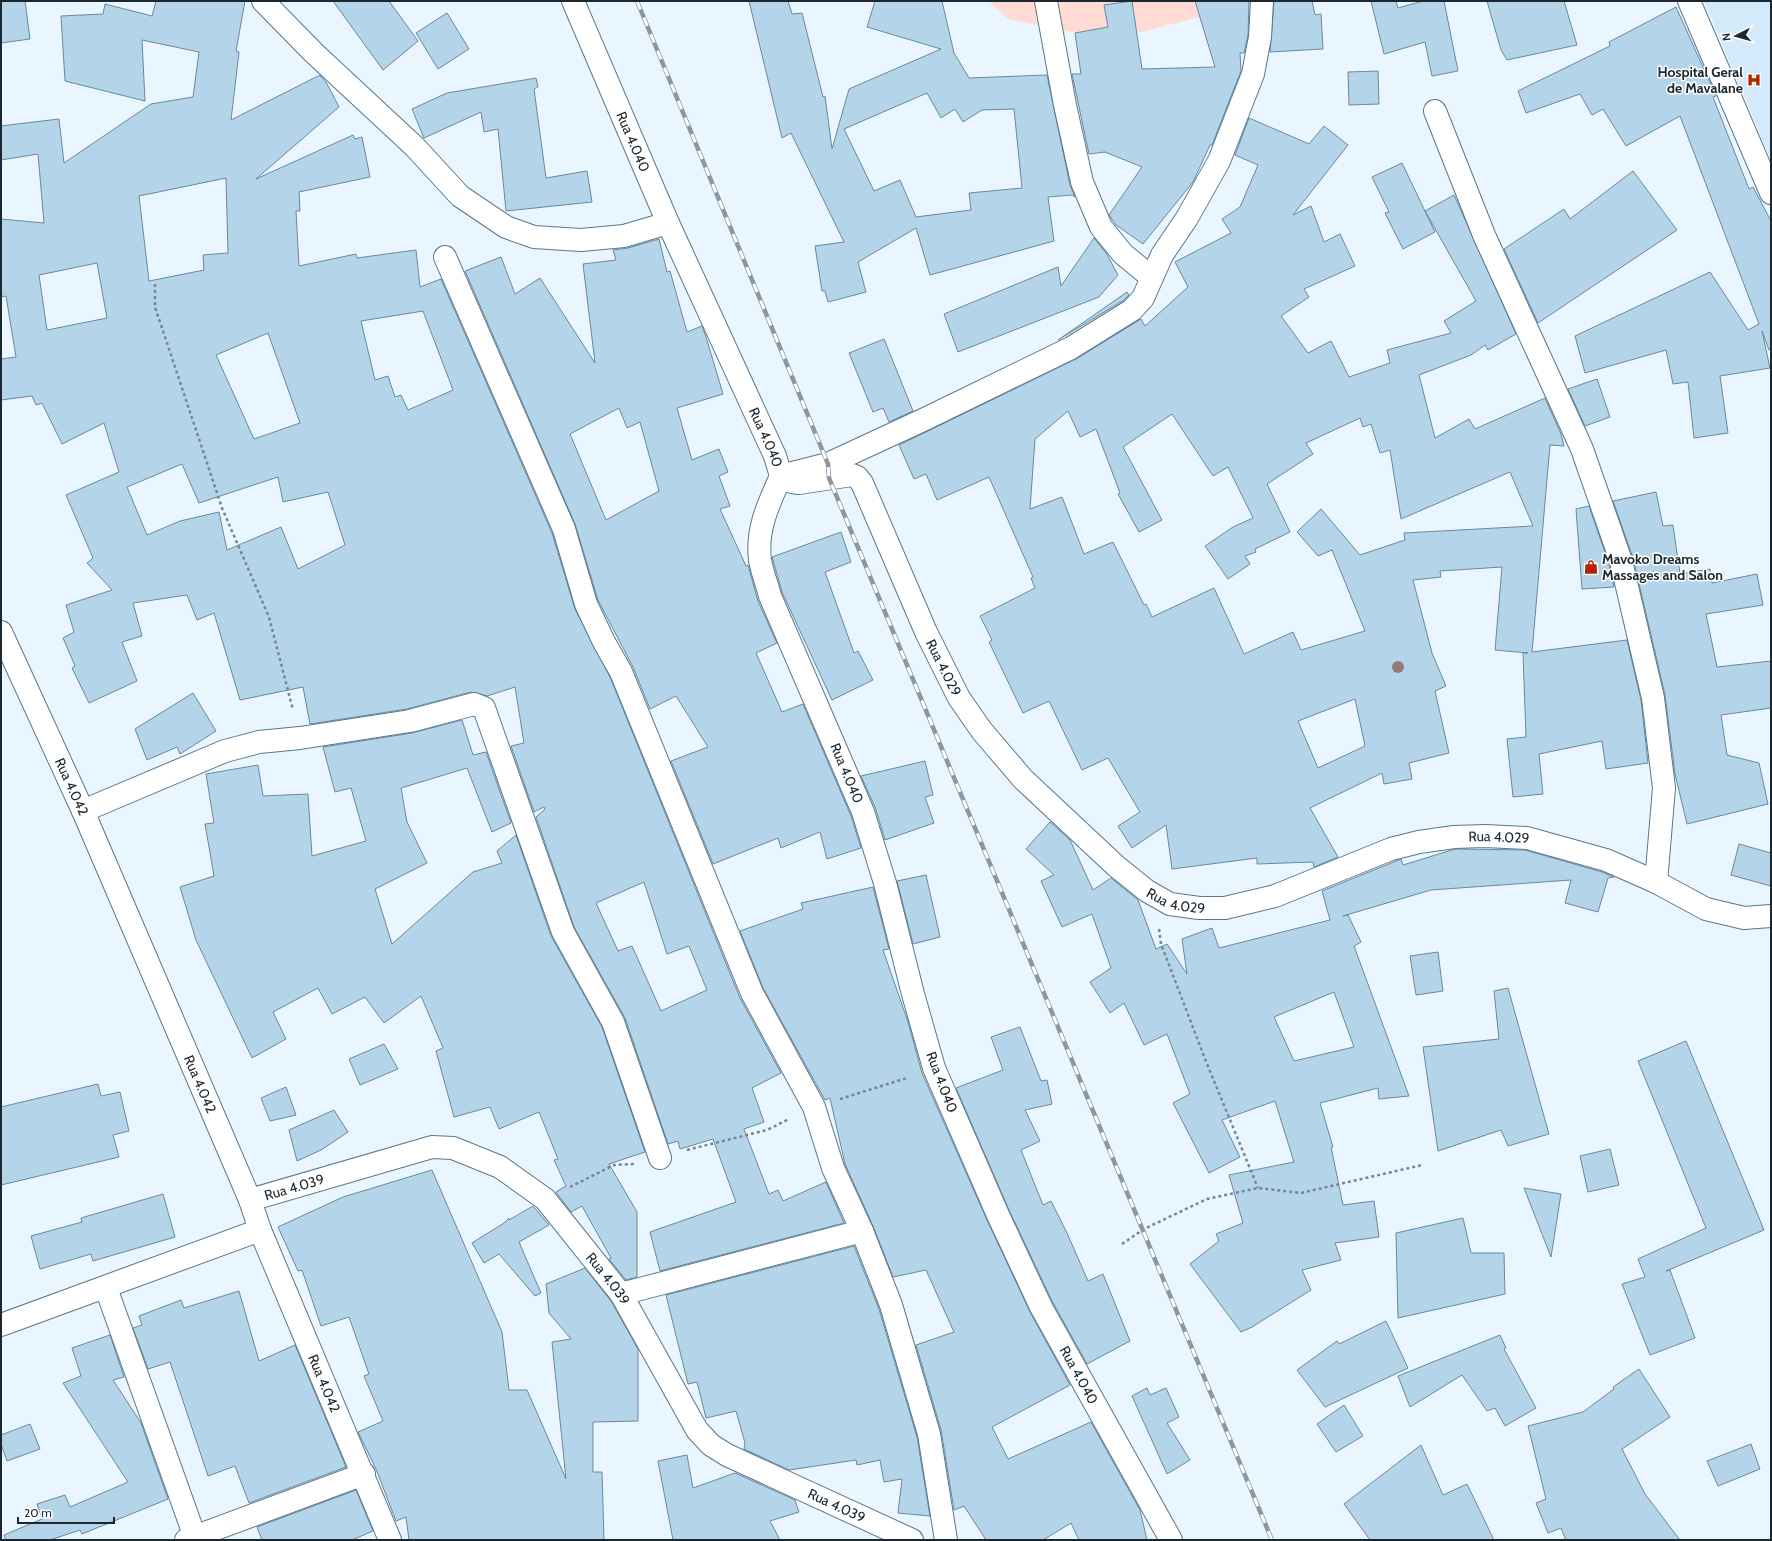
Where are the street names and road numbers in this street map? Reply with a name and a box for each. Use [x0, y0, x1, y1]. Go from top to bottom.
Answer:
street label: Rua 4.040 [612, 109, 654, 175]
street label: Rua 4.040 [745, 404, 787, 469]
street label: Rua 4.029 [922, 636, 966, 699]
street label: Rua 4.040 [826, 740, 868, 806]
street label: Rua 4.042 [51, 755, 93, 818]
street label: Rua 4.029 [1468, 827, 1530, 847]
street label: Rua 4.029 [1143, 884, 1205, 917]
street label: Rua 4.040 [922, 1049, 962, 1115]
street label: Rua 4.042 [180, 1052, 221, 1116]
street label: Rua 4.039 [262, 1170, 326, 1204]
street label: Rua 4.039 [582, 1249, 634, 1308]
street label: Rua 4.040 [1056, 1343, 1102, 1407]
street label: Rua 4.042 [304, 1351, 344, 1415]
street label: Rua 4.039 [805, 1484, 868, 1526]

